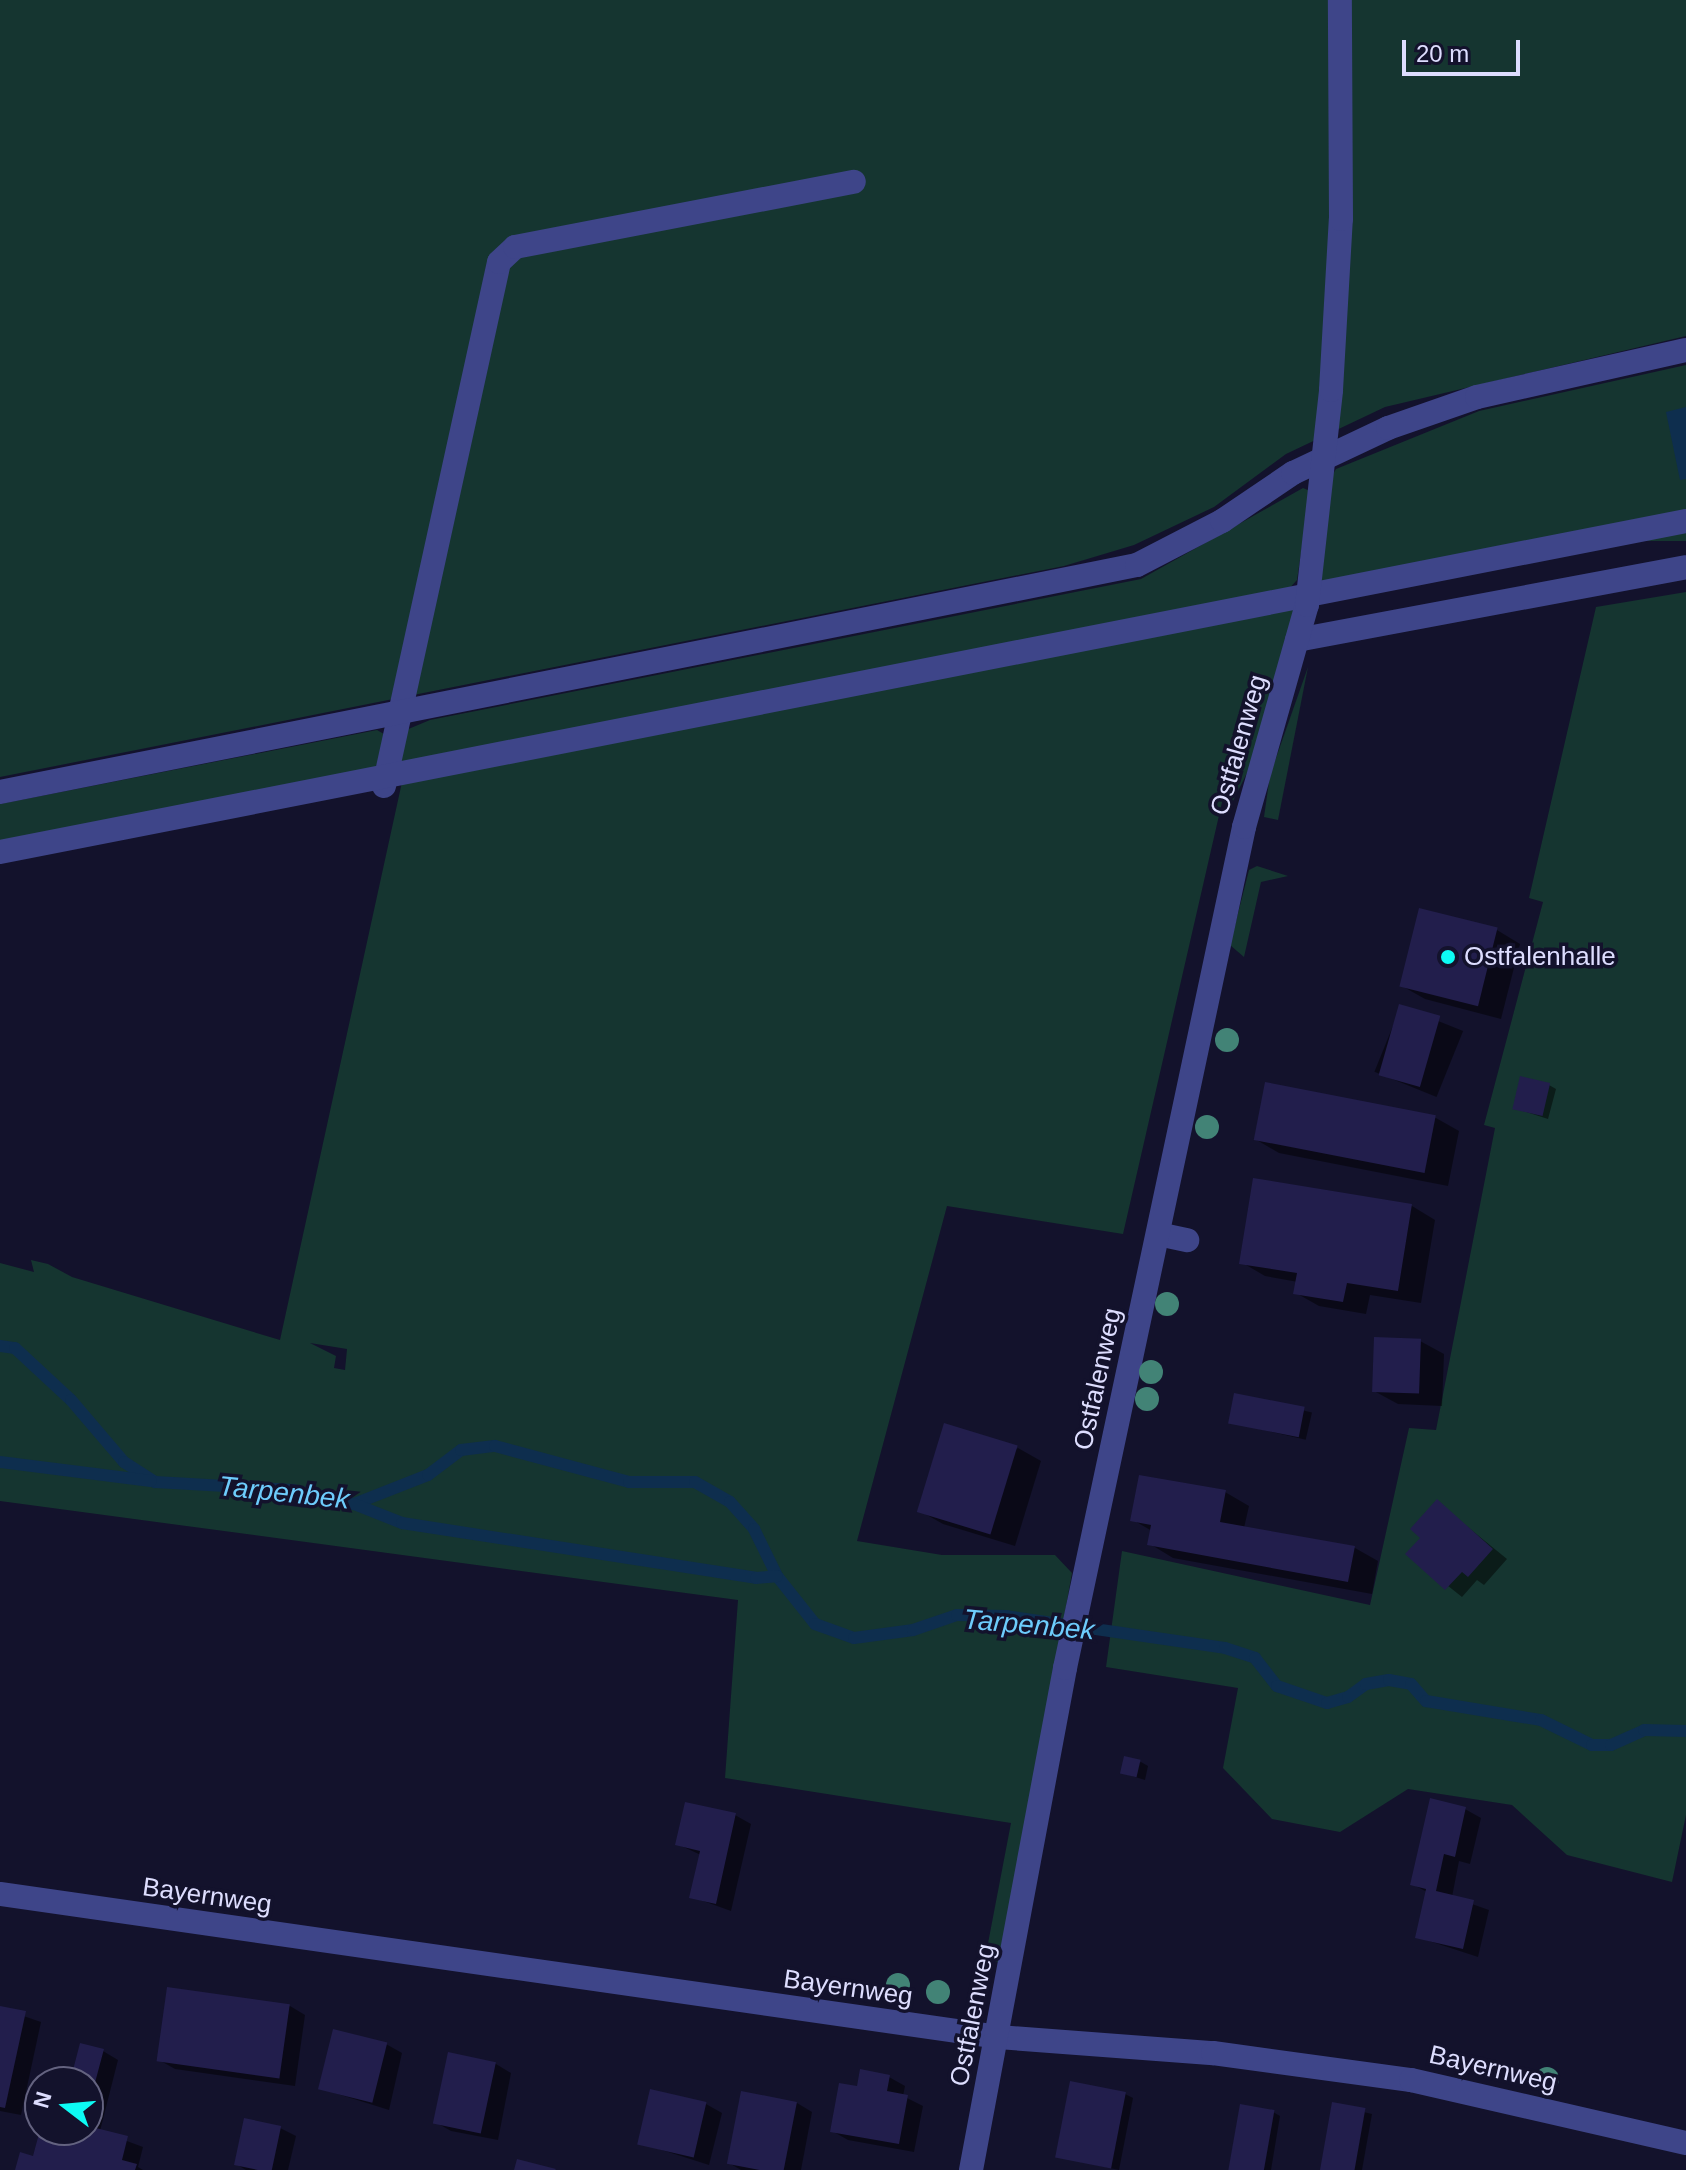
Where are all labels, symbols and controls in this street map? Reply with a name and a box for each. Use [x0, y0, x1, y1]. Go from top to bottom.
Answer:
scale bar [1406, 24, 1524, 74]
text: 20 m [1416, 40, 1469, 67]
street label: Ostfalenweg [1204, 671, 1274, 819]
place label: Ostfalenhalle [1464, 941, 1616, 973]
marker: Ostfalenhalle [1439, 948, 1457, 966]
street label: Ostfalenweg [1068, 1305, 1128, 1453]
water label: Tarpenbek [217, 1469, 351, 1517]
water label: Tarpenbek [962, 1603, 1096, 1647]
street label: Bayernweg [140, 1872, 274, 1920]
street label: Ostfalenweg [944, 1941, 1002, 2089]
street label: Bayernweg [781, 1964, 915, 2012]
street label: Bayernweg [1426, 2039, 1560, 2099]
north arrow [24, 2066, 104, 2146]
text: N [28, 2089, 57, 2111]

